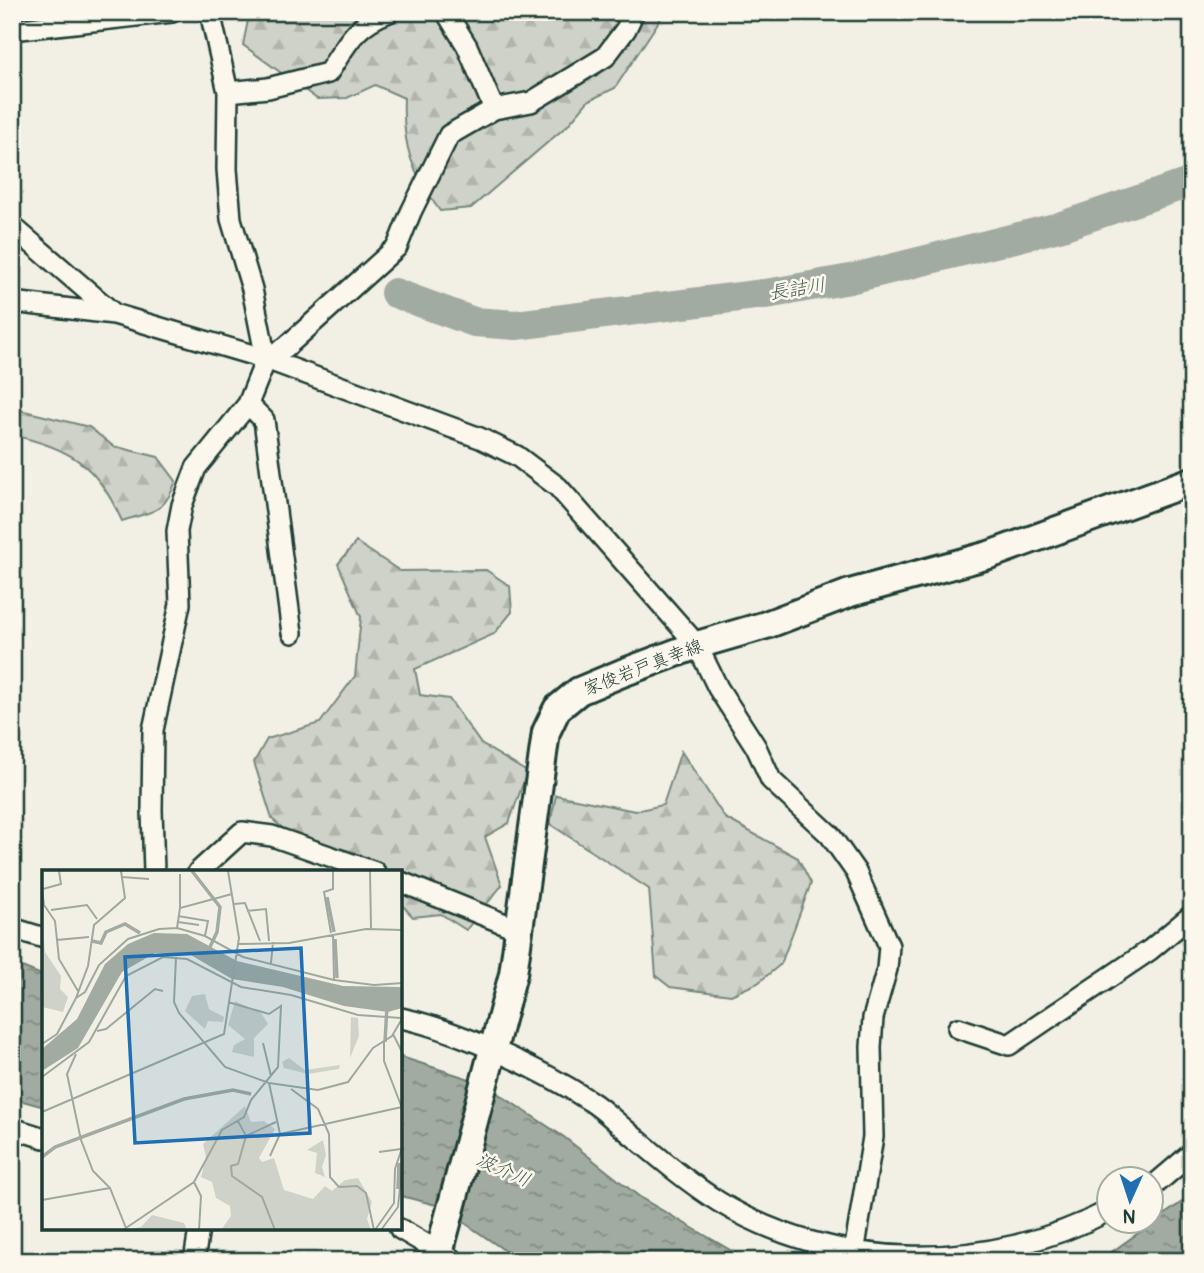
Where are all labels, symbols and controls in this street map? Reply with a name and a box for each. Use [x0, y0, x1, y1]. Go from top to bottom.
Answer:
water label: 長詰川 [767, 273, 827, 305]
street label: 家俊岩戸真幸線 [580, 634, 706, 701]
inset map [42, 870, 402, 1231]
water label: 波介川 [473, 1147, 535, 1192]
north arrow [1096, 1164, 1166, 1234]
text: N [1122, 1204, 1136, 1228]

